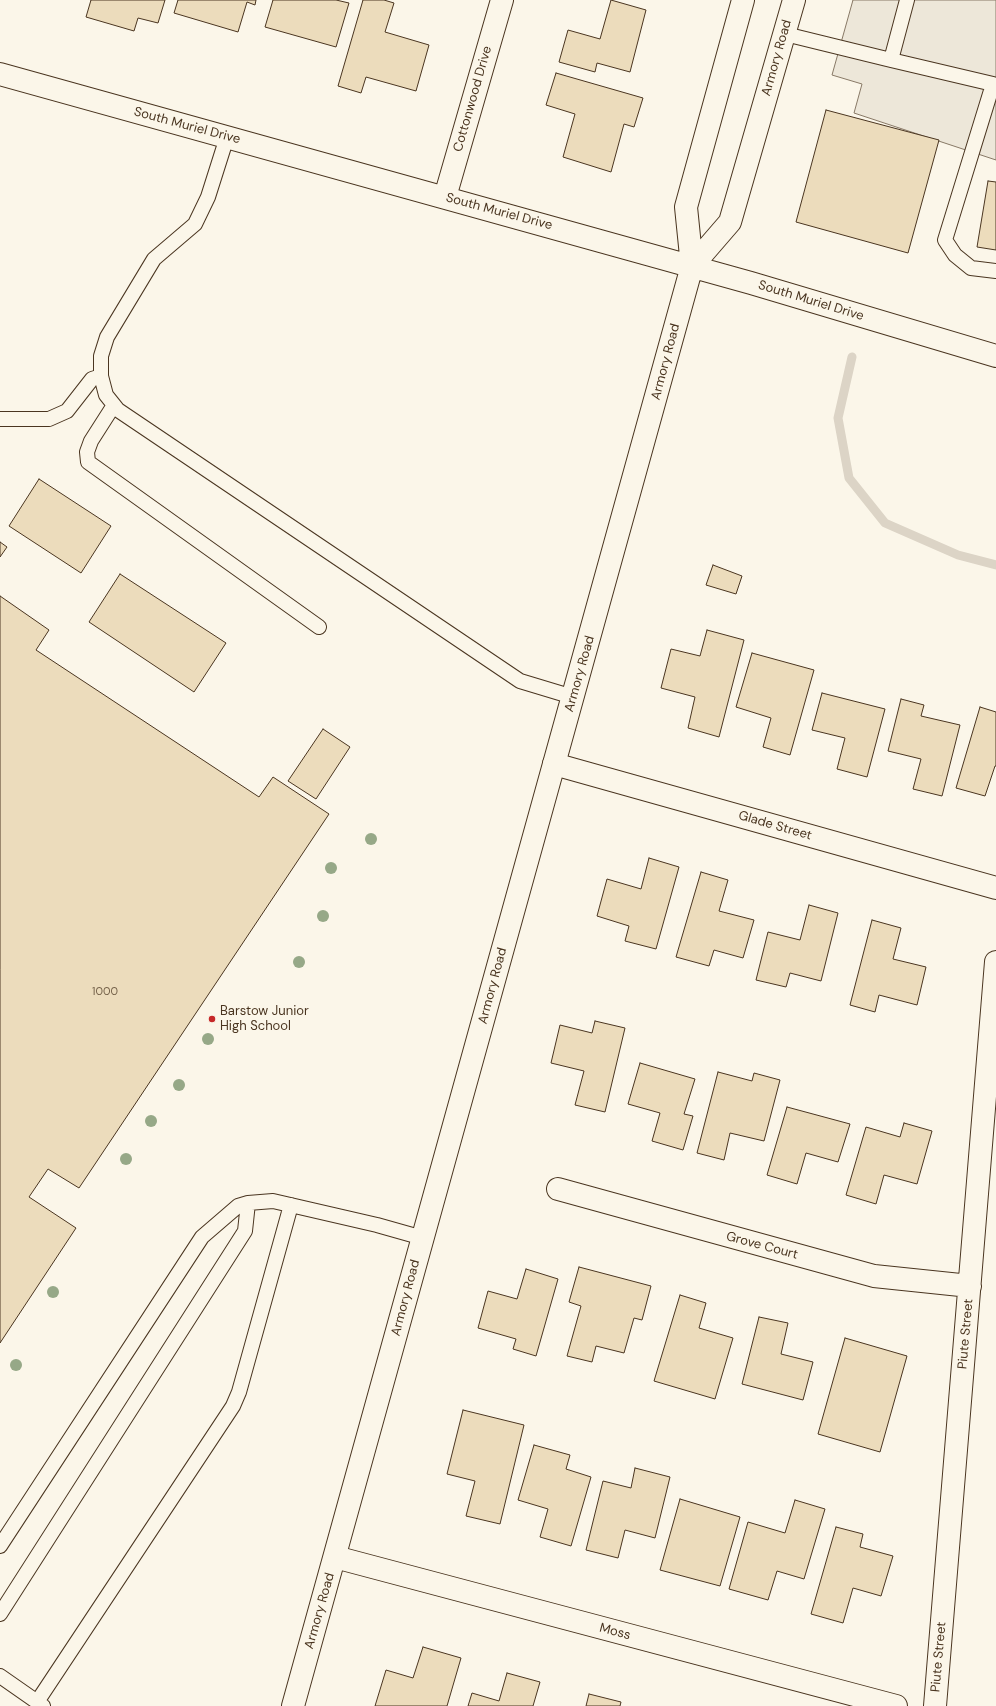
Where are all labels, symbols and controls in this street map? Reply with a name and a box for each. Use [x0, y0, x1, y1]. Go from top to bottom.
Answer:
street label: Armory Road [759, 18, 795, 98]
street label: Cottonwood Drive [450, 44, 496, 154]
street label: South Muriel Drive [132, 104, 242, 148]
street label: South Muriel Drive [444, 190, 554, 234]
street label: South Muriel Drive [756, 278, 866, 324]
street label: Armory Road [648, 322, 684, 402]
street label: Armory Road [562, 634, 598, 714]
street label: Glade Street [736, 808, 814, 844]
street label: Armory Road [475, 946, 511, 1026]
house number: 1000 [92, 985, 118, 999]
place label: Barstow Junior High School [220, 1004, 309, 1035]
marker: Barstow Junior High School [207, 1014, 217, 1024]
street label: Grove Court [724, 1229, 800, 1263]
street label: Armory Road [388, 1258, 424, 1338]
street label: Piute Street [955, 1298, 977, 1370]
street label: Armory Road [302, 1571, 338, 1651]
street label: Moss [598, 1620, 632, 1644]
street label: Piute Street [928, 1621, 950, 1693]

